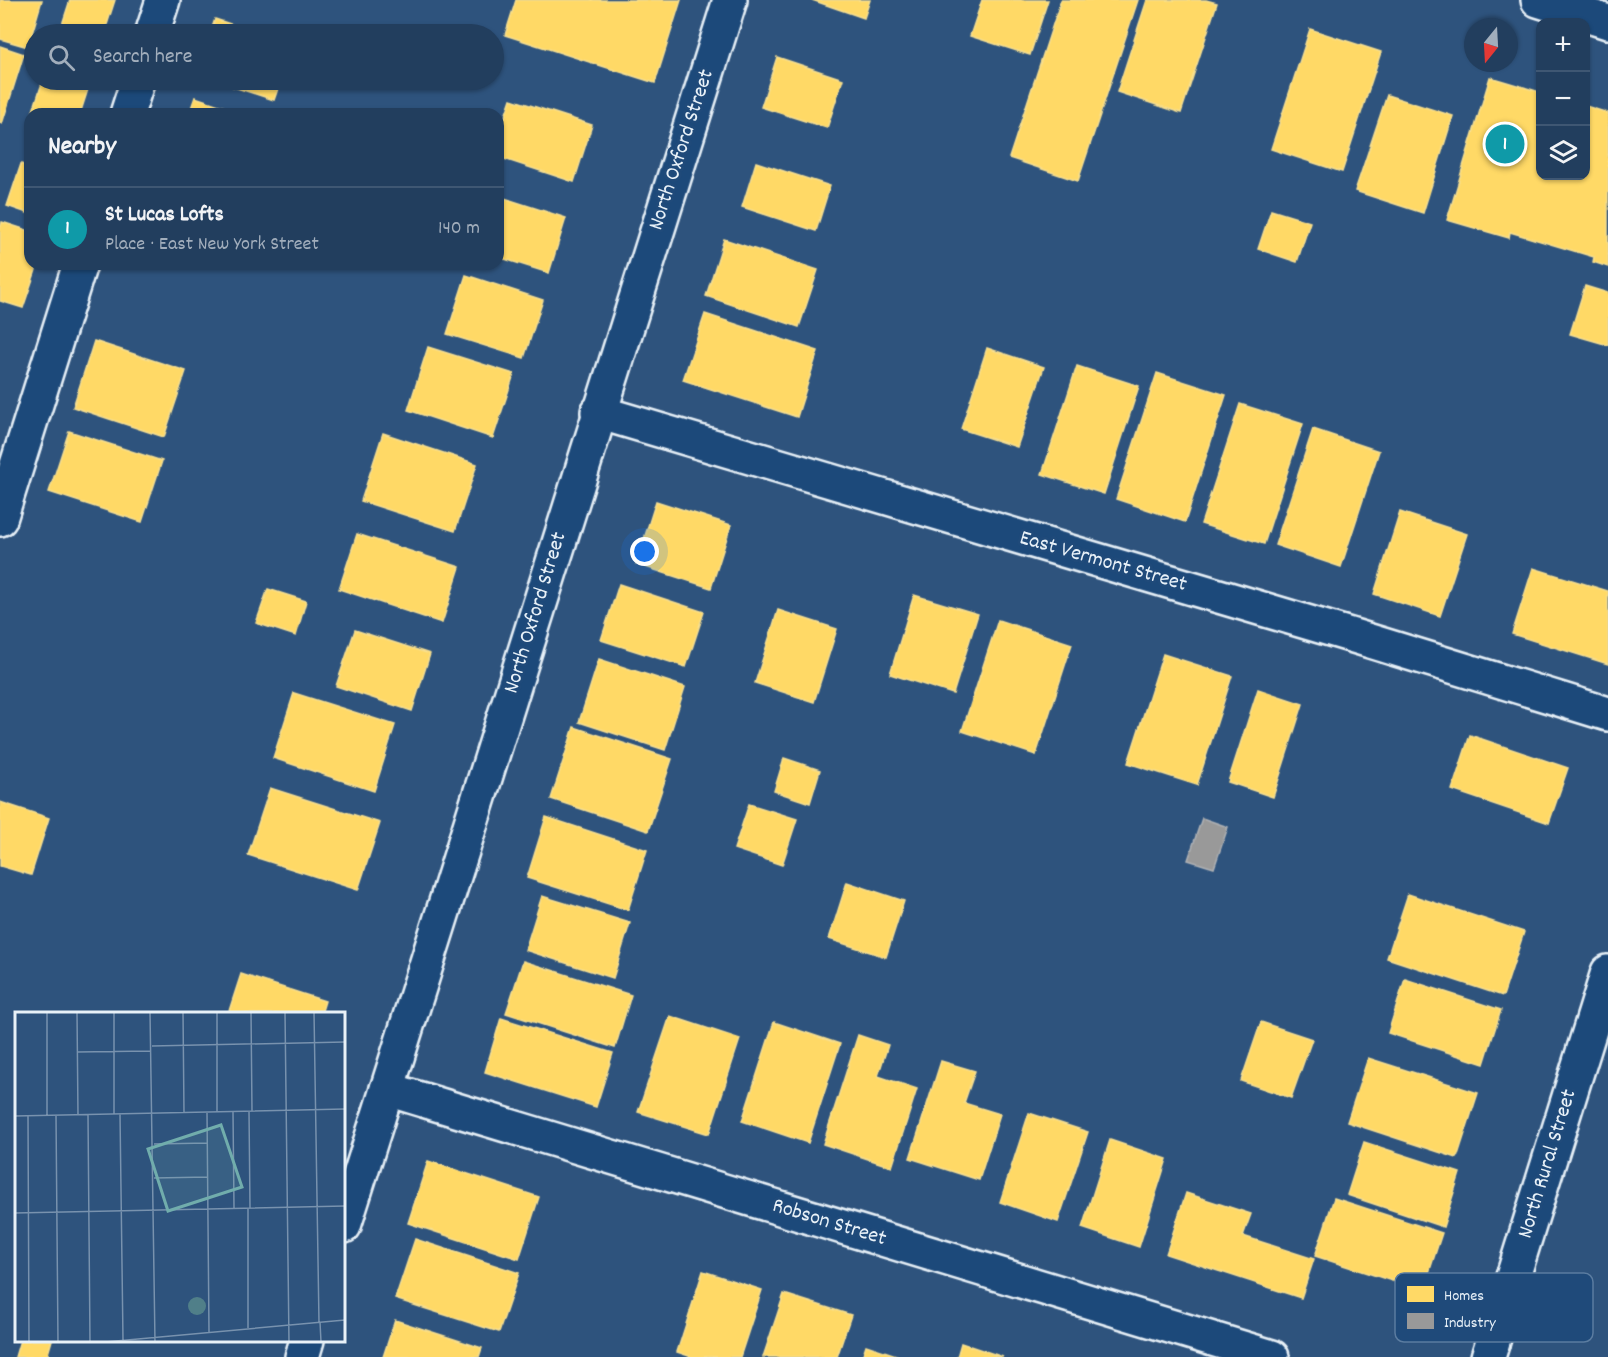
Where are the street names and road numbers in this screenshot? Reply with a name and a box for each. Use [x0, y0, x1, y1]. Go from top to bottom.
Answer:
street label: North Oxford Street [641, 66, 723, 234]
street label: East Vermont Street [1016, 523, 1190, 601]
street label: North Oxford Street [497, 528, 575, 698]
street label: North Rural Street [1511, 1086, 1585, 1242]
street label: Robson Street [768, 1191, 890, 1255]

